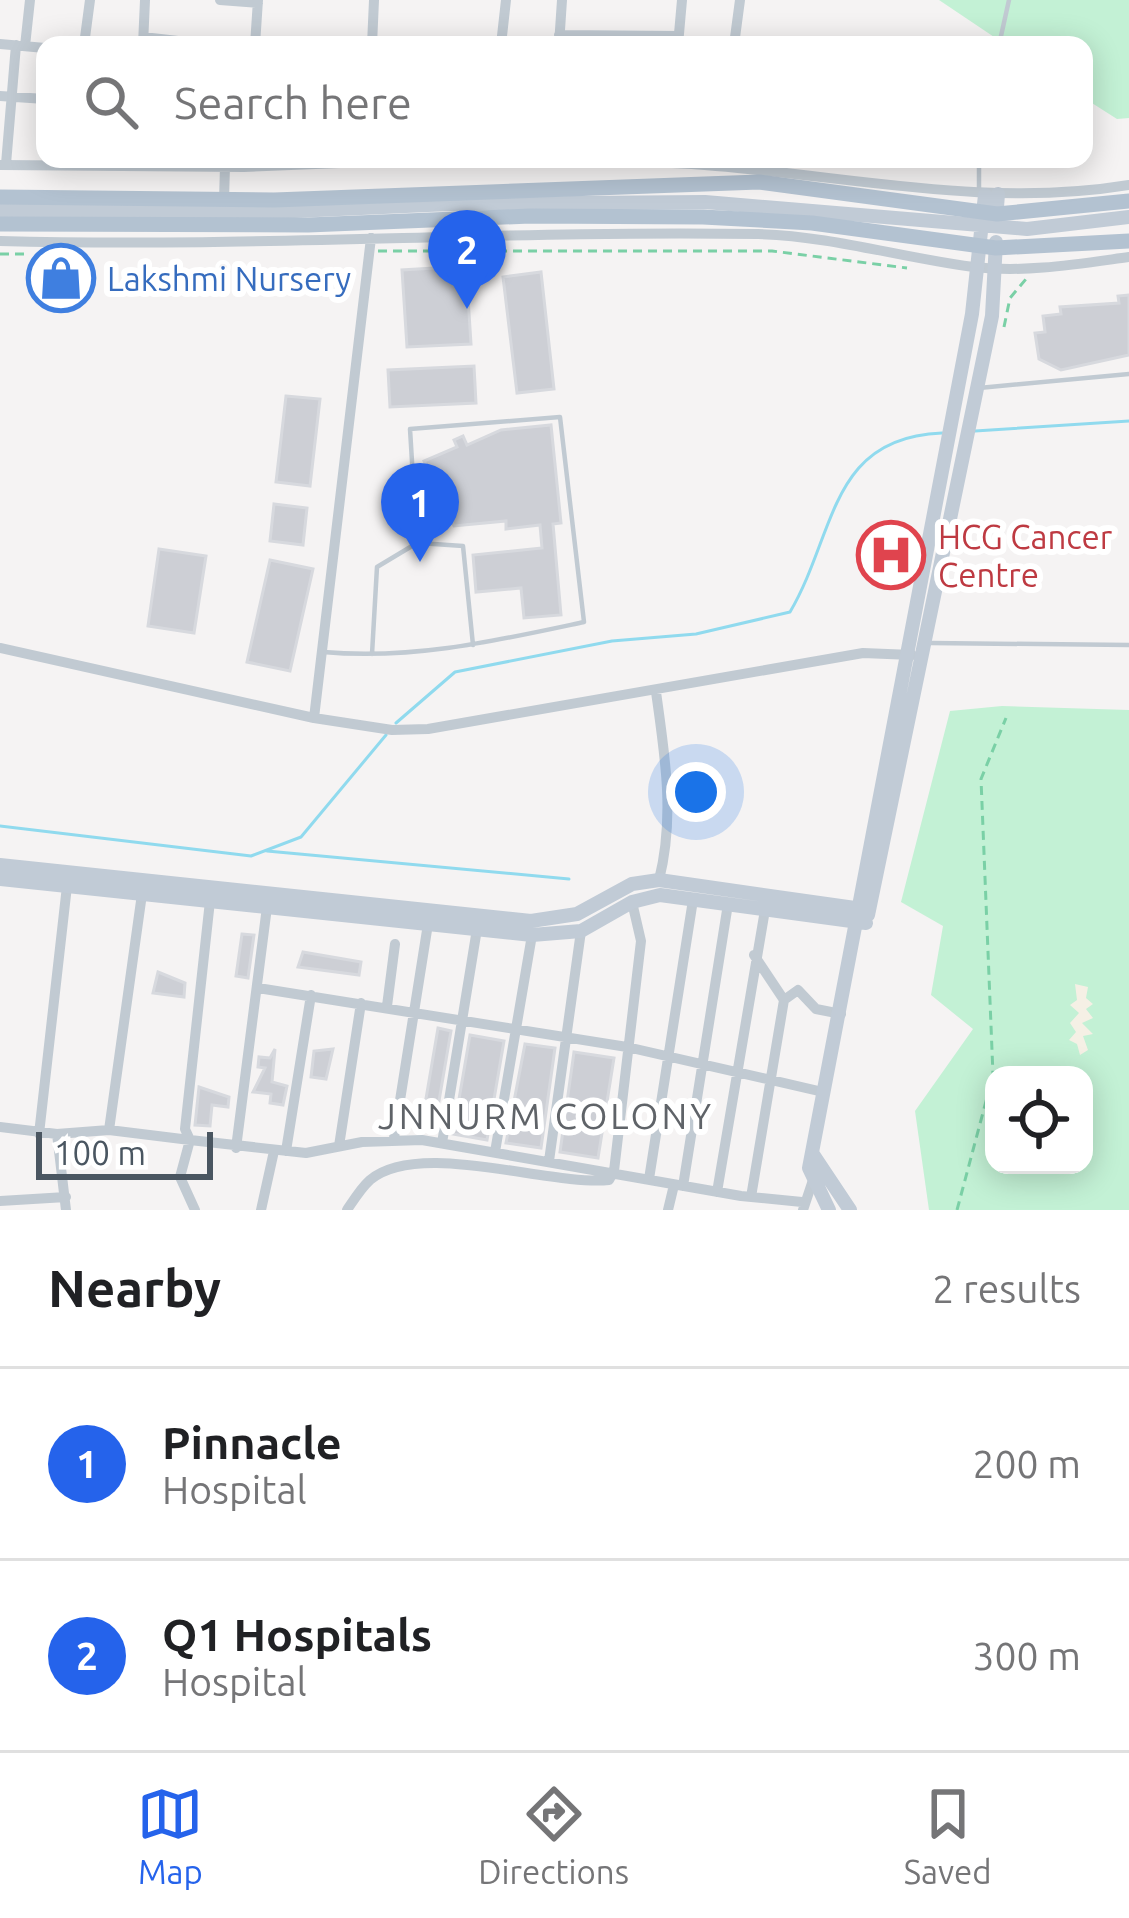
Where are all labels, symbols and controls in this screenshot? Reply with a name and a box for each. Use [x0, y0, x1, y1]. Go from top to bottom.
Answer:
search box [36, 36, 1093, 168]
icon: search [78, 69, 144, 135]
text: Search here [174, 77, 412, 128]
pin: 2 [428, 210, 506, 309]
shop icon: Lakshmi Nursery [26, 243, 96, 313]
place label: Lakshmi Nursery [107, 260, 351, 297]
pin: 1 [381, 463, 459, 562]
place label: HCG Cancer Centre [938, 518, 1113, 593]
hospital icon: HCG Cancer Centre [856, 520, 926, 590]
your location [666, 762, 726, 822]
map controls [985, 1066, 1093, 1174]
button: locate [985, 1066, 1093, 1174]
district label: JNNURM COLONY [378, 1095, 714, 1136]
scale bar [36, 1126, 213, 1179]
text: 100 m [54, 1134, 146, 1171]
text: Nearby [48, 1259, 221, 1317]
text: 2 results [932, 1267, 1081, 1310]
text: Pinnacle [162, 1417, 342, 1468]
text: 1 [76, 1442, 98, 1485]
text: 200 m [972, 1442, 1081, 1485]
text: Hospital [162, 1468, 307, 1511]
text: Q1 Hospitals [162, 1609, 432, 1660]
text: 2 [76, 1634, 98, 1677]
text: 300 m [972, 1634, 1081, 1677]
text: Hospital [162, 1660, 307, 1703]
tab: Map [137, 1781, 203, 1890]
tab: Directions [478, 1781, 629, 1890]
tab: Saved [904, 1781, 992, 1890]

